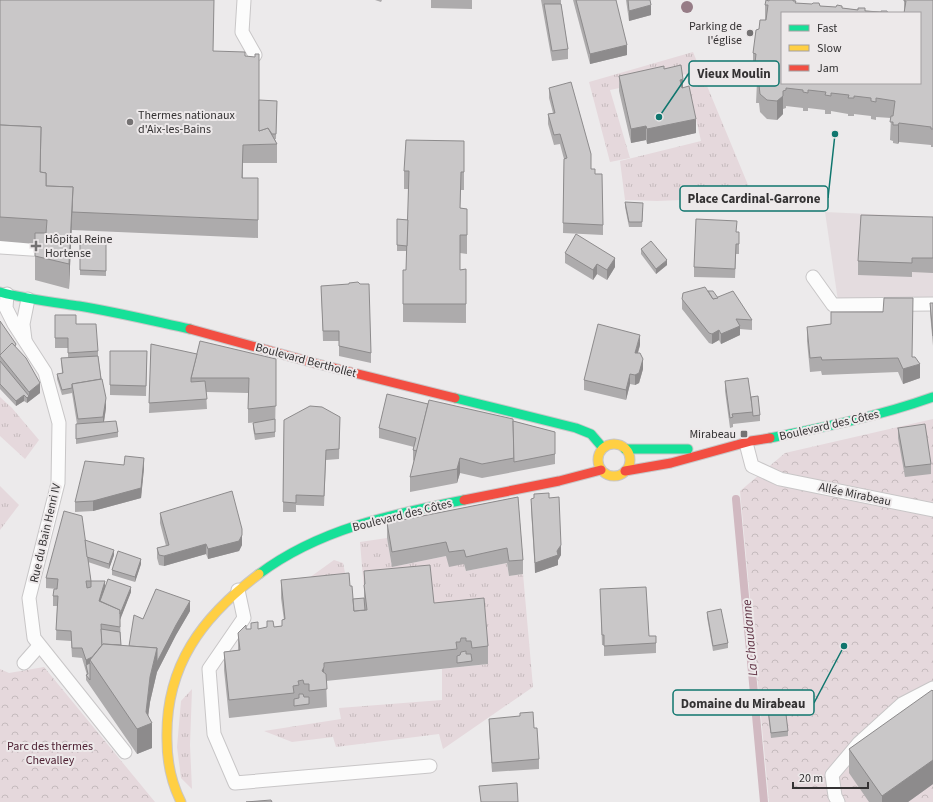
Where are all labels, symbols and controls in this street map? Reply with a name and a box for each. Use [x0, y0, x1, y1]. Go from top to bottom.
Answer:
legend [781, 12, 921, 84]
place label: Parking de l'église [689, 18, 742, 49]
text: Fast [817, 20, 837, 37]
marker: Parking de l'église [745, 28, 755, 38]
text: Slow [817, 40, 842, 57]
text: Jam [817, 60, 839, 77]
callout: Vieux Moulin [689, 61, 779, 86]
text: Vieux Moulin [696, 65, 771, 83]
place label: Thermes nationaux d'Aix-les-Bains [138, 107, 236, 138]
marker: Thermes nationaux d'Aix-les-Bains [125, 117, 135, 127]
callout: Place Cardinal-Garrone [680, 186, 828, 211]
text: Place Cardinal-Garrone [688, 190, 821, 208]
place label: Hôpital Reine Hortense [45, 231, 112, 262]
marker: Hôpital Reine Hortense [30, 240, 42, 252]
street label: Boulevard Berthollet [253, 339, 358, 382]
street label: Boulevard des Côtes [778, 406, 881, 445]
place label: Mirabeau [689, 426, 736, 443]
marker: Mirabeau [739, 429, 749, 439]
street label: Allée Mirabeau [817, 479, 893, 510]
street label: Rue du Bain Henri IV [26, 481, 65, 584]
street label: Boulevard des Côtes [351, 495, 454, 536]
water label: La Chaudanne [738, 599, 762, 677]
callout: Domaine du Mirabeau [673, 690, 814, 715]
text: Domaine du Mirabeau [681, 695, 805, 713]
park label: Parc des thermes Chevalley [7, 738, 93, 769]
scale bar [793, 764, 868, 790]
text: 20 m [799, 770, 823, 787]

